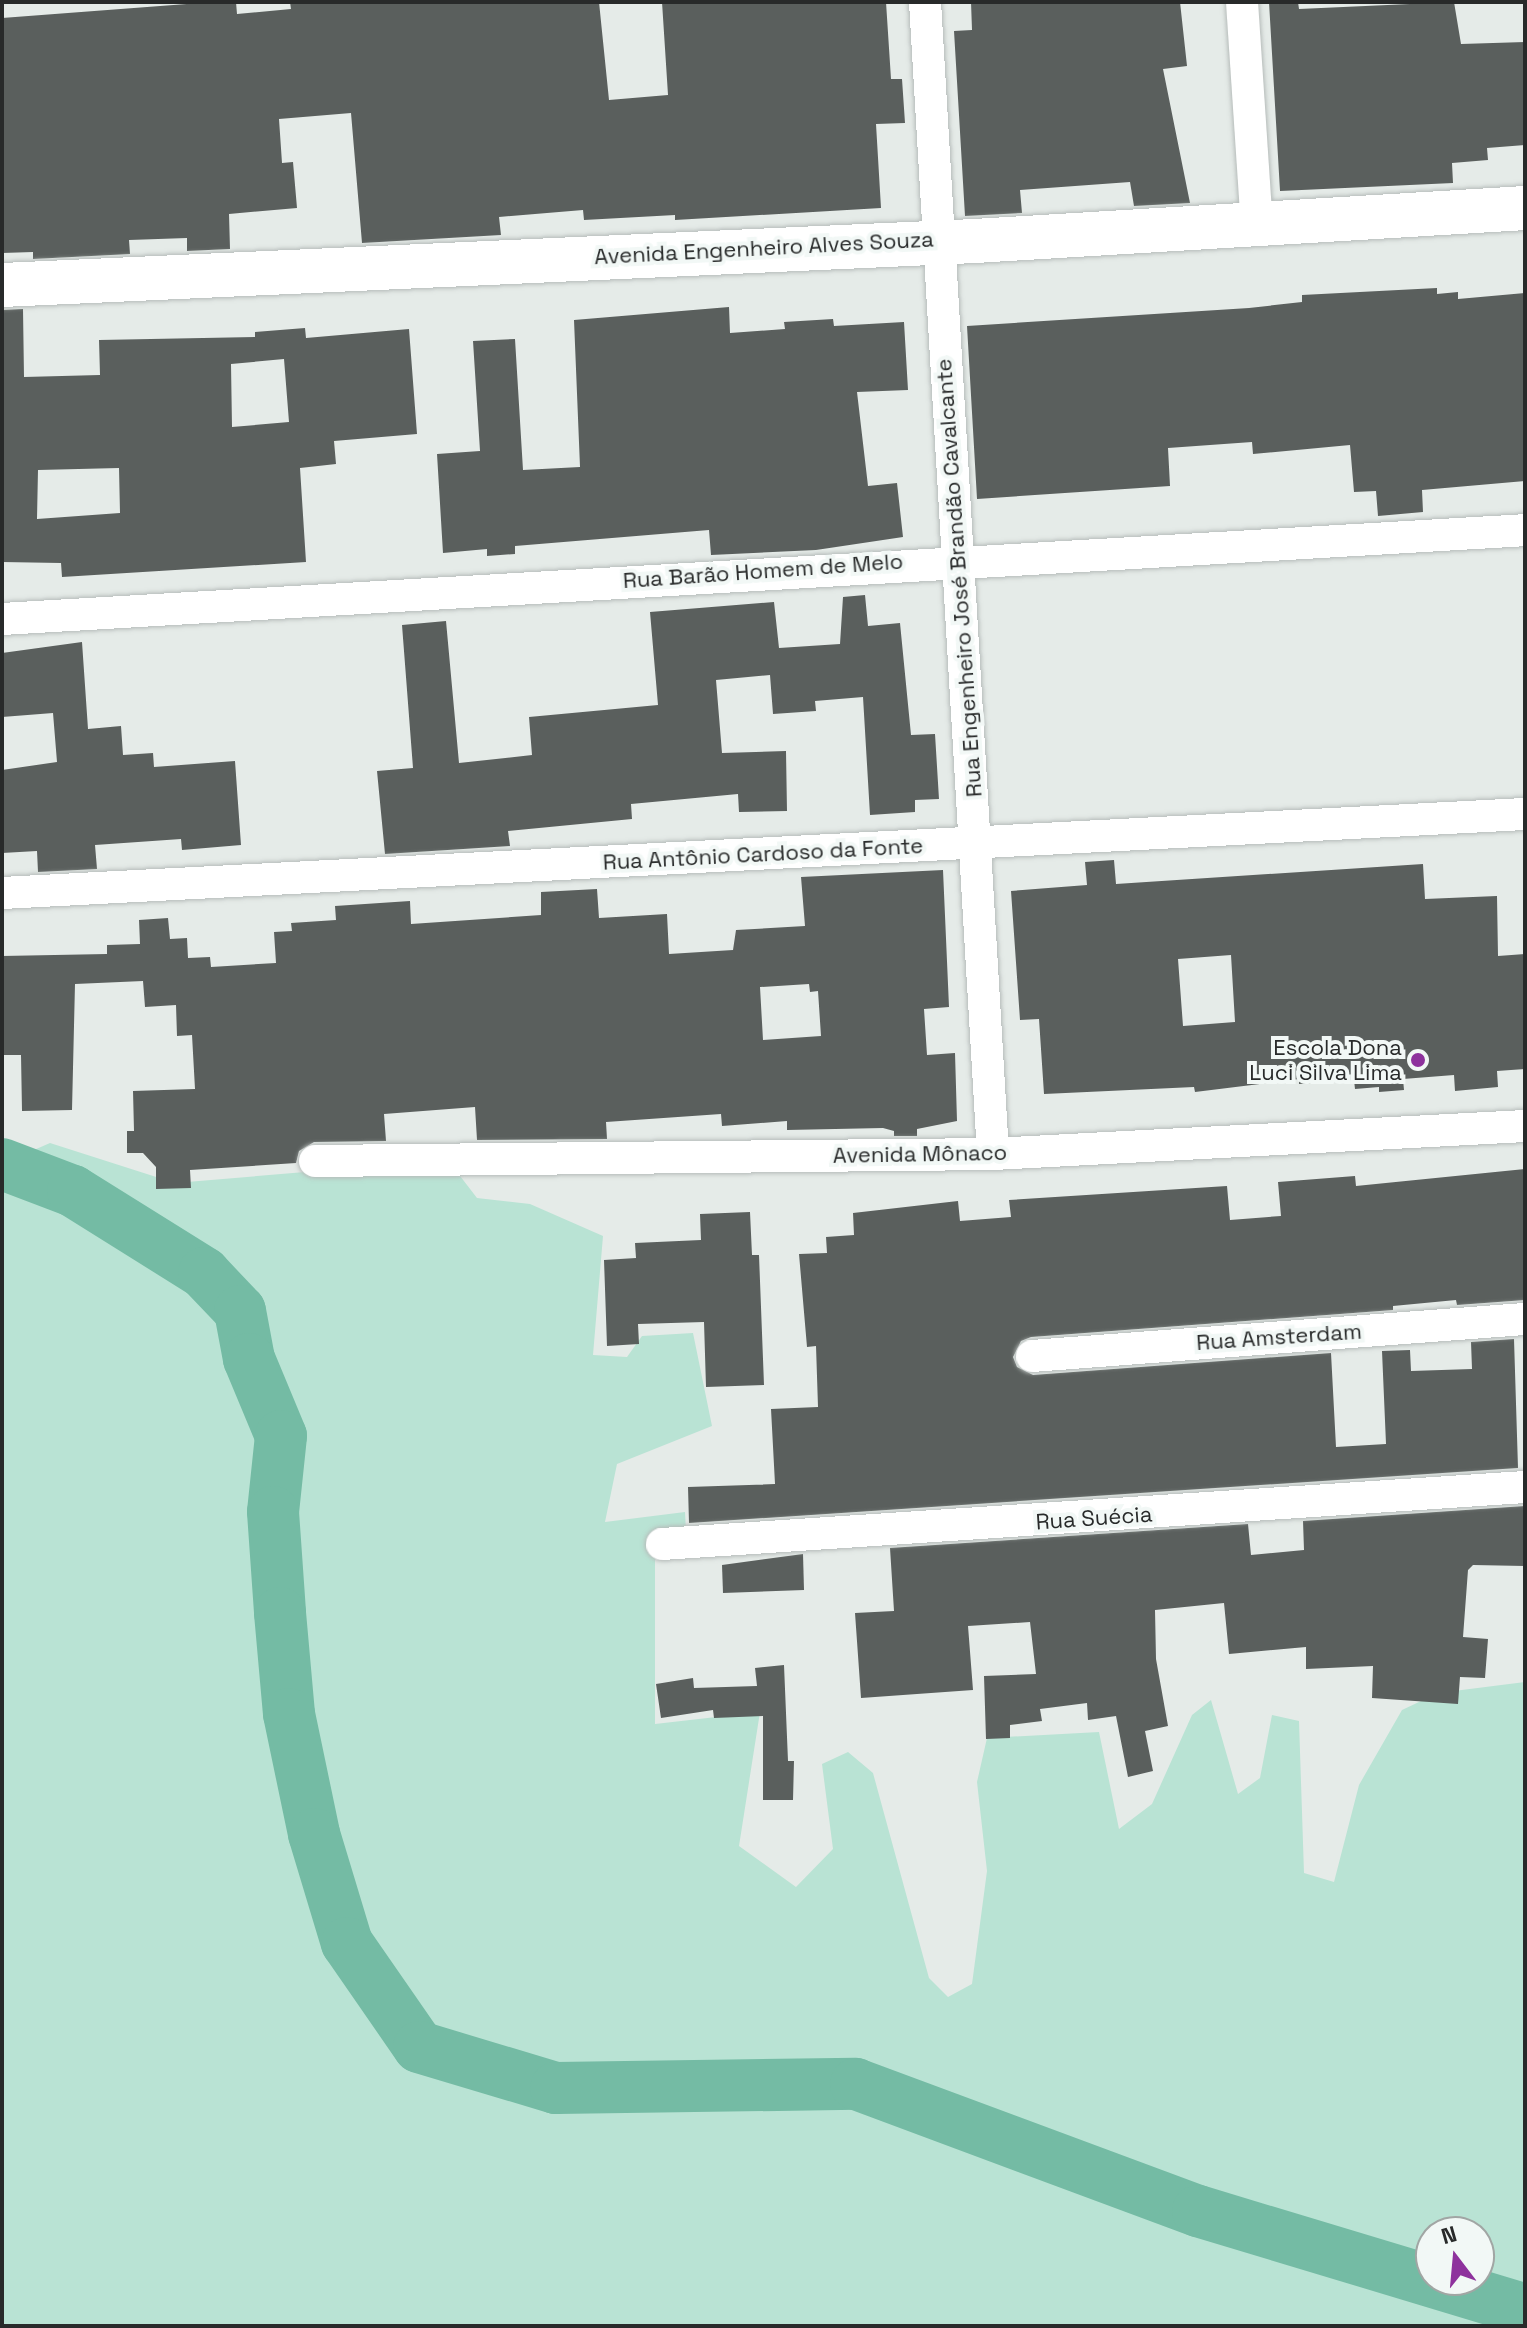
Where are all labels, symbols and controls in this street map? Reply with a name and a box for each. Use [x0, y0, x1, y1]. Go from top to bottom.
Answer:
street label: Avenida Engenheiro Alves Souza [593, 226, 935, 270]
street label: Rua Engenheiro José Brandão Cavalcante [931, 358, 987, 798]
street label: Rua Barão Homem de Melo [622, 548, 904, 594]
street label: Rua Antônio Cardoso da Fonte [602, 832, 924, 876]
place label: Escola Dona Luci Silva Lima [1249, 1034, 1402, 1086]
marker: Escola Dona Luci Silva Lima [1409, 1051, 1427, 1069]
street label: Avenida Mônaco [833, 1139, 1007, 1169]
street label: Rua Amsterdam [1195, 1318, 1363, 1356]
street label: Rua Suécia [1035, 1501, 1153, 1535]
north arrow [1415, 2216, 1495, 2296]
text: N [1438, 2219, 1460, 2250]

